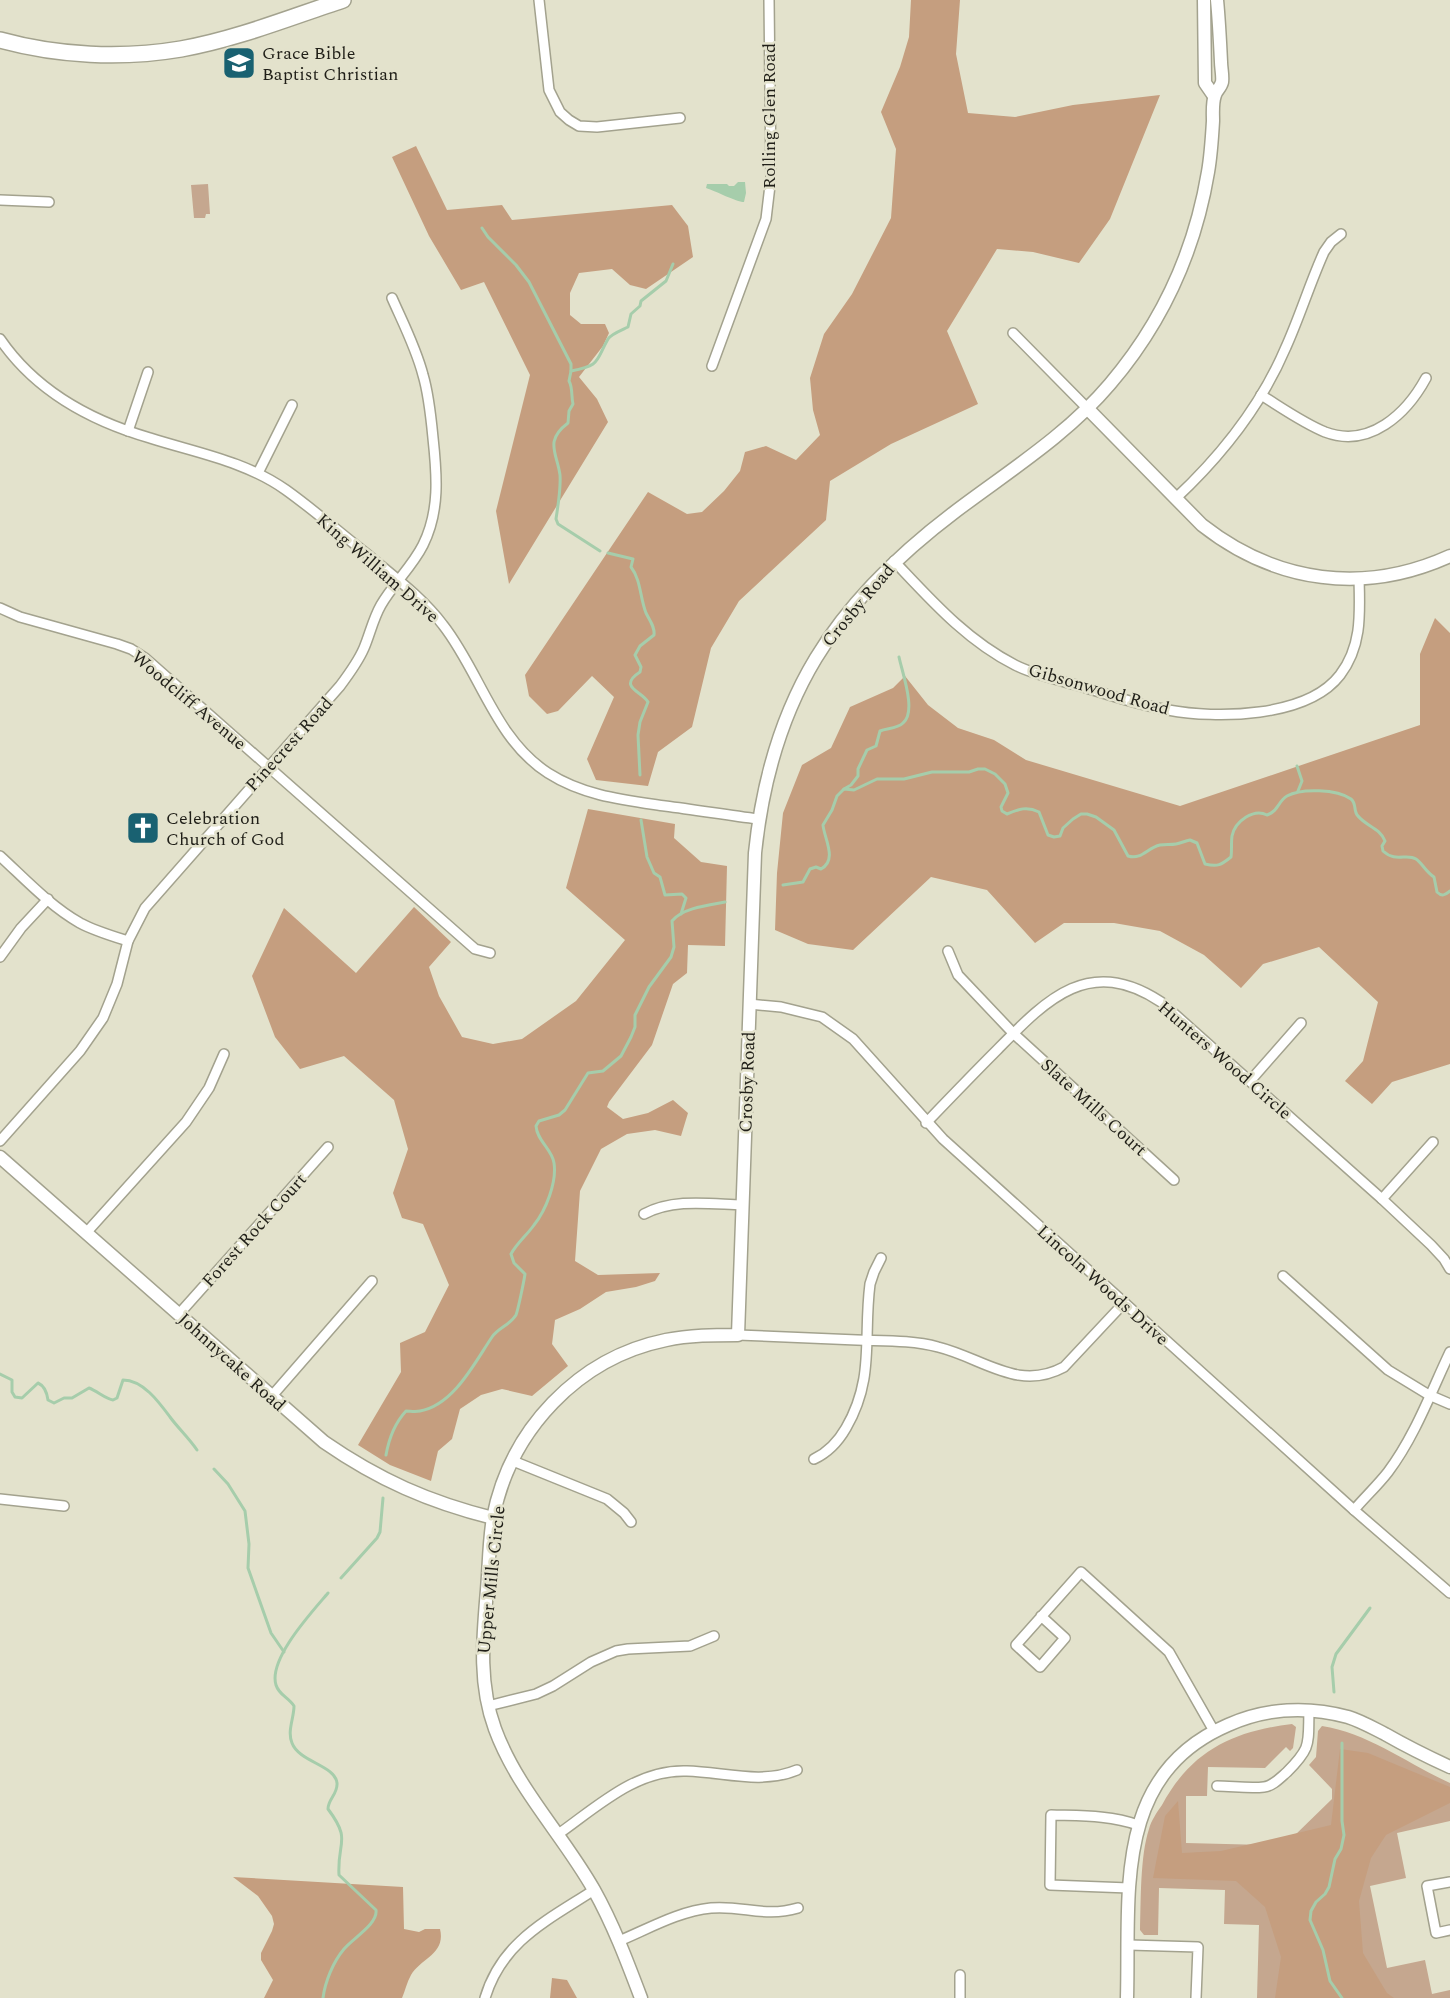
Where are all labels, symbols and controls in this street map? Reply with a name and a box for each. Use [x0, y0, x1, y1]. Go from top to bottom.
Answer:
place label: Grace Bible Baptist Christian [262, 40, 399, 88]
street label: Rolling Glen Road [756, 43, 783, 189]
school or university icon: Grace Bible Baptist Christian [221, 45, 257, 81]
street label: King William Drive [310, 507, 445, 630]
street label: Crosby Road [815, 558, 901, 653]
street label: Woodcliff Avenue [125, 644, 252, 757]
street label: Gibsonwood Road [1025, 656, 1173, 723]
street label: Pinecrest Road [239, 691, 339, 798]
place label: Celebration Church of God [166, 805, 284, 853]
church icon: Celebration Church of God [125, 810, 161, 846]
street label: Hunters Wood Circle [1152, 995, 1298, 1126]
street label: Crosby Road [732, 1031, 763, 1133]
street label: Slate Mills Court [1034, 1052, 1153, 1163]
street label: Forest Rock Court [196, 1167, 313, 1294]
street label: Lincoln Woods Drive [1031, 1219, 1175, 1352]
street label: Johnnycake Road [172, 1306, 292, 1418]
street label: Upper Mills Circle [470, 1504, 513, 1656]

